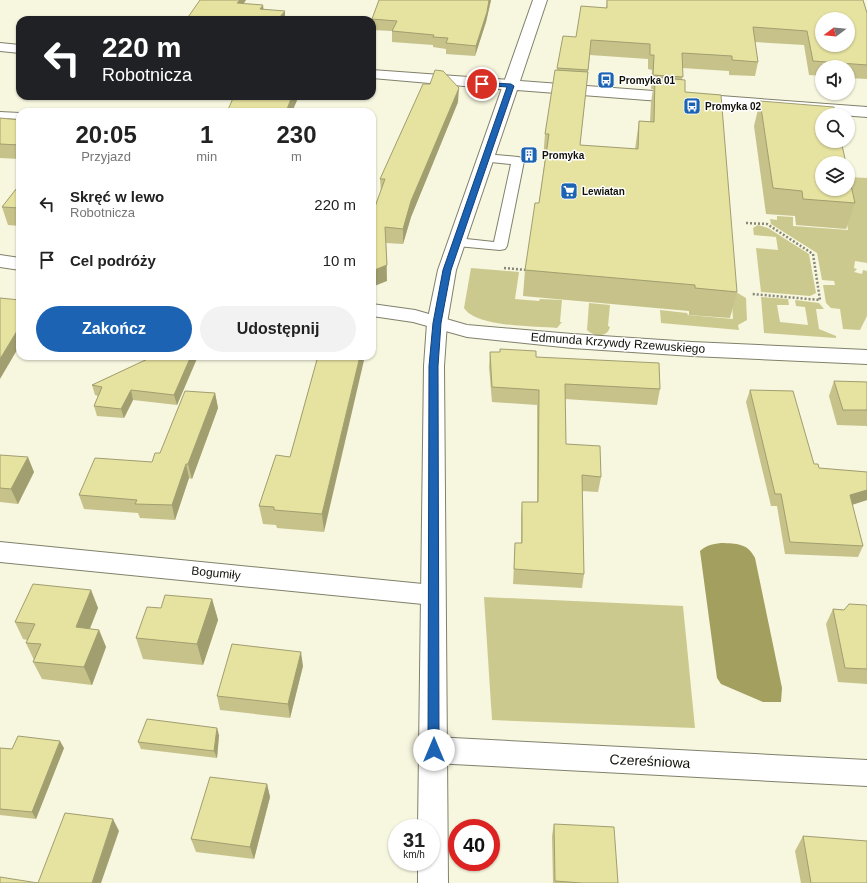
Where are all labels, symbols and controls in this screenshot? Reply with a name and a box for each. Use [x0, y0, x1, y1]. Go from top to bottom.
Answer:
north arrow [815, 12, 855, 52]
map controls [815, 12, 855, 196]
icon: left [36, 32, 88, 84]
text: 220 m [102, 32, 181, 63]
button: sound [815, 60, 855, 100]
text: Robotnicza [102, 65, 192, 85]
pin [465, 67, 499, 101]
bus stop icon: Promyka 01 [596, 70, 616, 90]
icon: arrive [471, 73, 493, 95]
place label: Promyka 01 [619, 75, 676, 86]
bus stop icon: Promyka 02 [682, 96, 702, 116]
place label: Promyka 02 [705, 101, 762, 112]
button: search [815, 108, 855, 148]
text: 20:05 [75, 121, 137, 148]
text: 1 [200, 121, 213, 148]
text: 230 [277, 121, 317, 148]
building icon: Promyka [519, 145, 539, 165]
text: Przyjazd [81, 149, 131, 164]
text: min [196, 149, 217, 164]
text: m [291, 149, 302, 164]
place label: Promyka [542, 150, 585, 161]
button: layers [815, 156, 855, 196]
supermarket icon: Lewiatan [559, 181, 579, 201]
place label: Lewiatan [582, 186, 625, 197]
text: Skręć w lewo [70, 188, 164, 205]
icon: left [36, 193, 58, 215]
text: 220 m [314, 196, 356, 213]
text: Robotnicza [70, 205, 135, 220]
icon: arrive [36, 249, 58, 271]
text: Cel podróży [70, 252, 156, 269]
text: 10 m [323, 252, 356, 269]
button: Zakończ [36, 306, 192, 352]
button: Udostępnij [200, 306, 356, 352]
street label: Edmunda Krzywdy Rzewuskiego [530, 330, 706, 356]
street label: Bogumiły [191, 563, 241, 583]
position arrow [413, 729, 455, 771]
street label: Czereśniowa [609, 751, 691, 771]
speed limit sign: 40 [448, 819, 500, 871]
text: 31 [403, 829, 425, 851]
text: km/h [403, 849, 425, 860]

